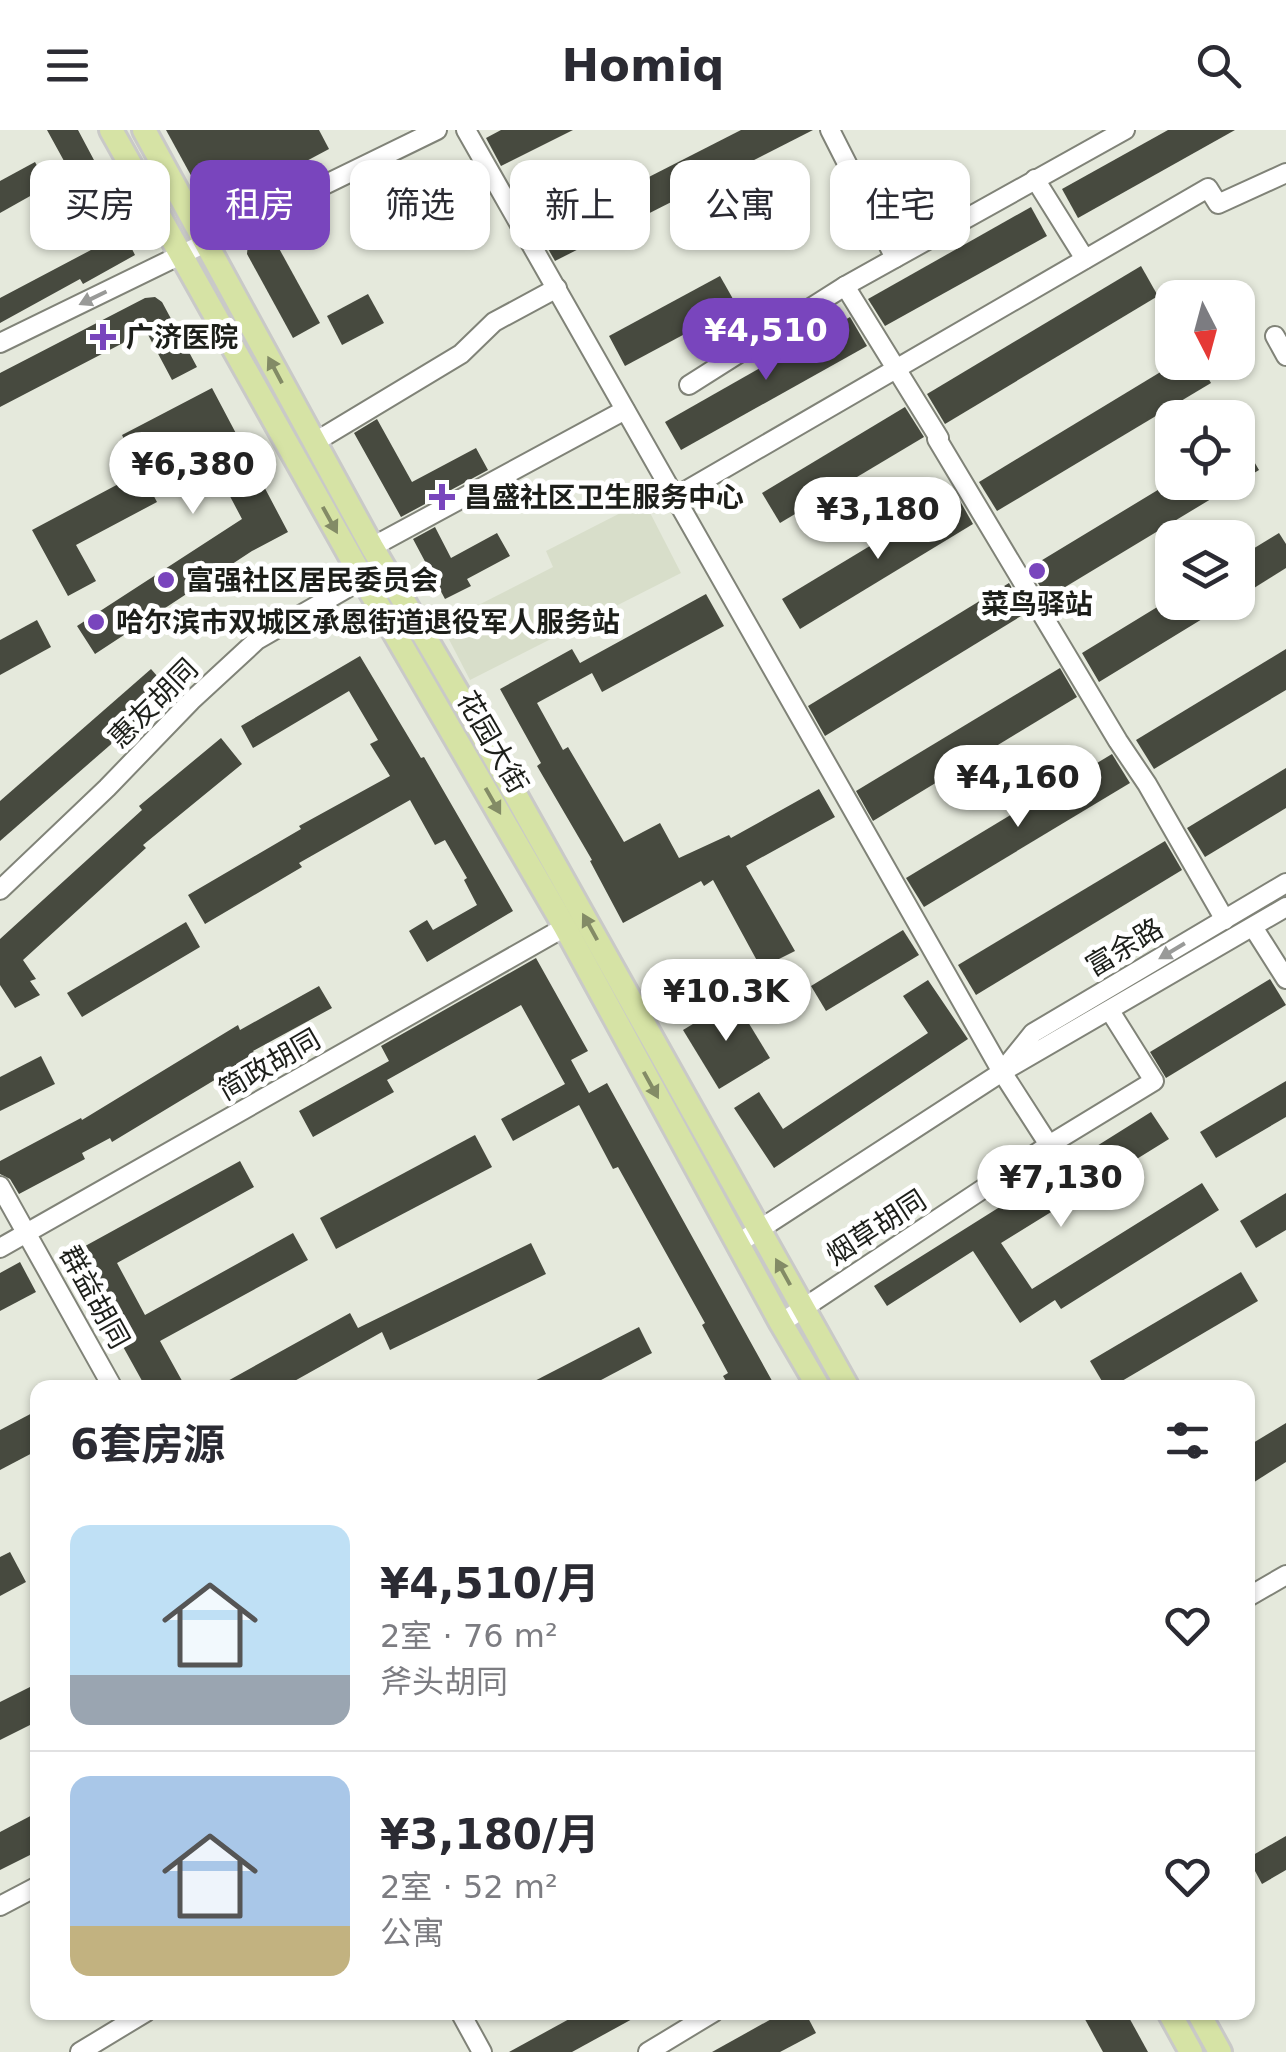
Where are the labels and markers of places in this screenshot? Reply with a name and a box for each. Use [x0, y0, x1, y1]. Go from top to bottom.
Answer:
pin: ¥4,510 [685, 298, 847, 383]
place label: 广济医院 [126, 321, 238, 354]
marker: 广济医院 [90, 324, 116, 350]
pin: ¥6,380 [112, 432, 274, 517]
pin: ¥3,180 [797, 477, 959, 562]
place label: 昌盛社区卫生服务中心 [464, 481, 744, 514]
marker: 昌盛社区卫生服务中心 [429, 484, 455, 510]
marker: 菜鸟驿站 [1026, 560, 1048, 582]
place label: 富强社区居民委员会 [186, 564, 438, 597]
marker: 富强社区居民委员会 [155, 569, 177, 591]
place label: 菜鸟驿站 [981, 588, 1093, 621]
place label: 哈尔滨市双城区承恩街道退役军人服务站 [116, 606, 620, 639]
marker: 哈尔滨市双城区承恩街道退役军人服务站 [85, 611, 107, 633]
pin: ¥4,160 [937, 745, 1099, 830]
pin: ¥10.3K [645, 959, 807, 1044]
pin: ¥7,130 [980, 1145, 1142, 1230]

